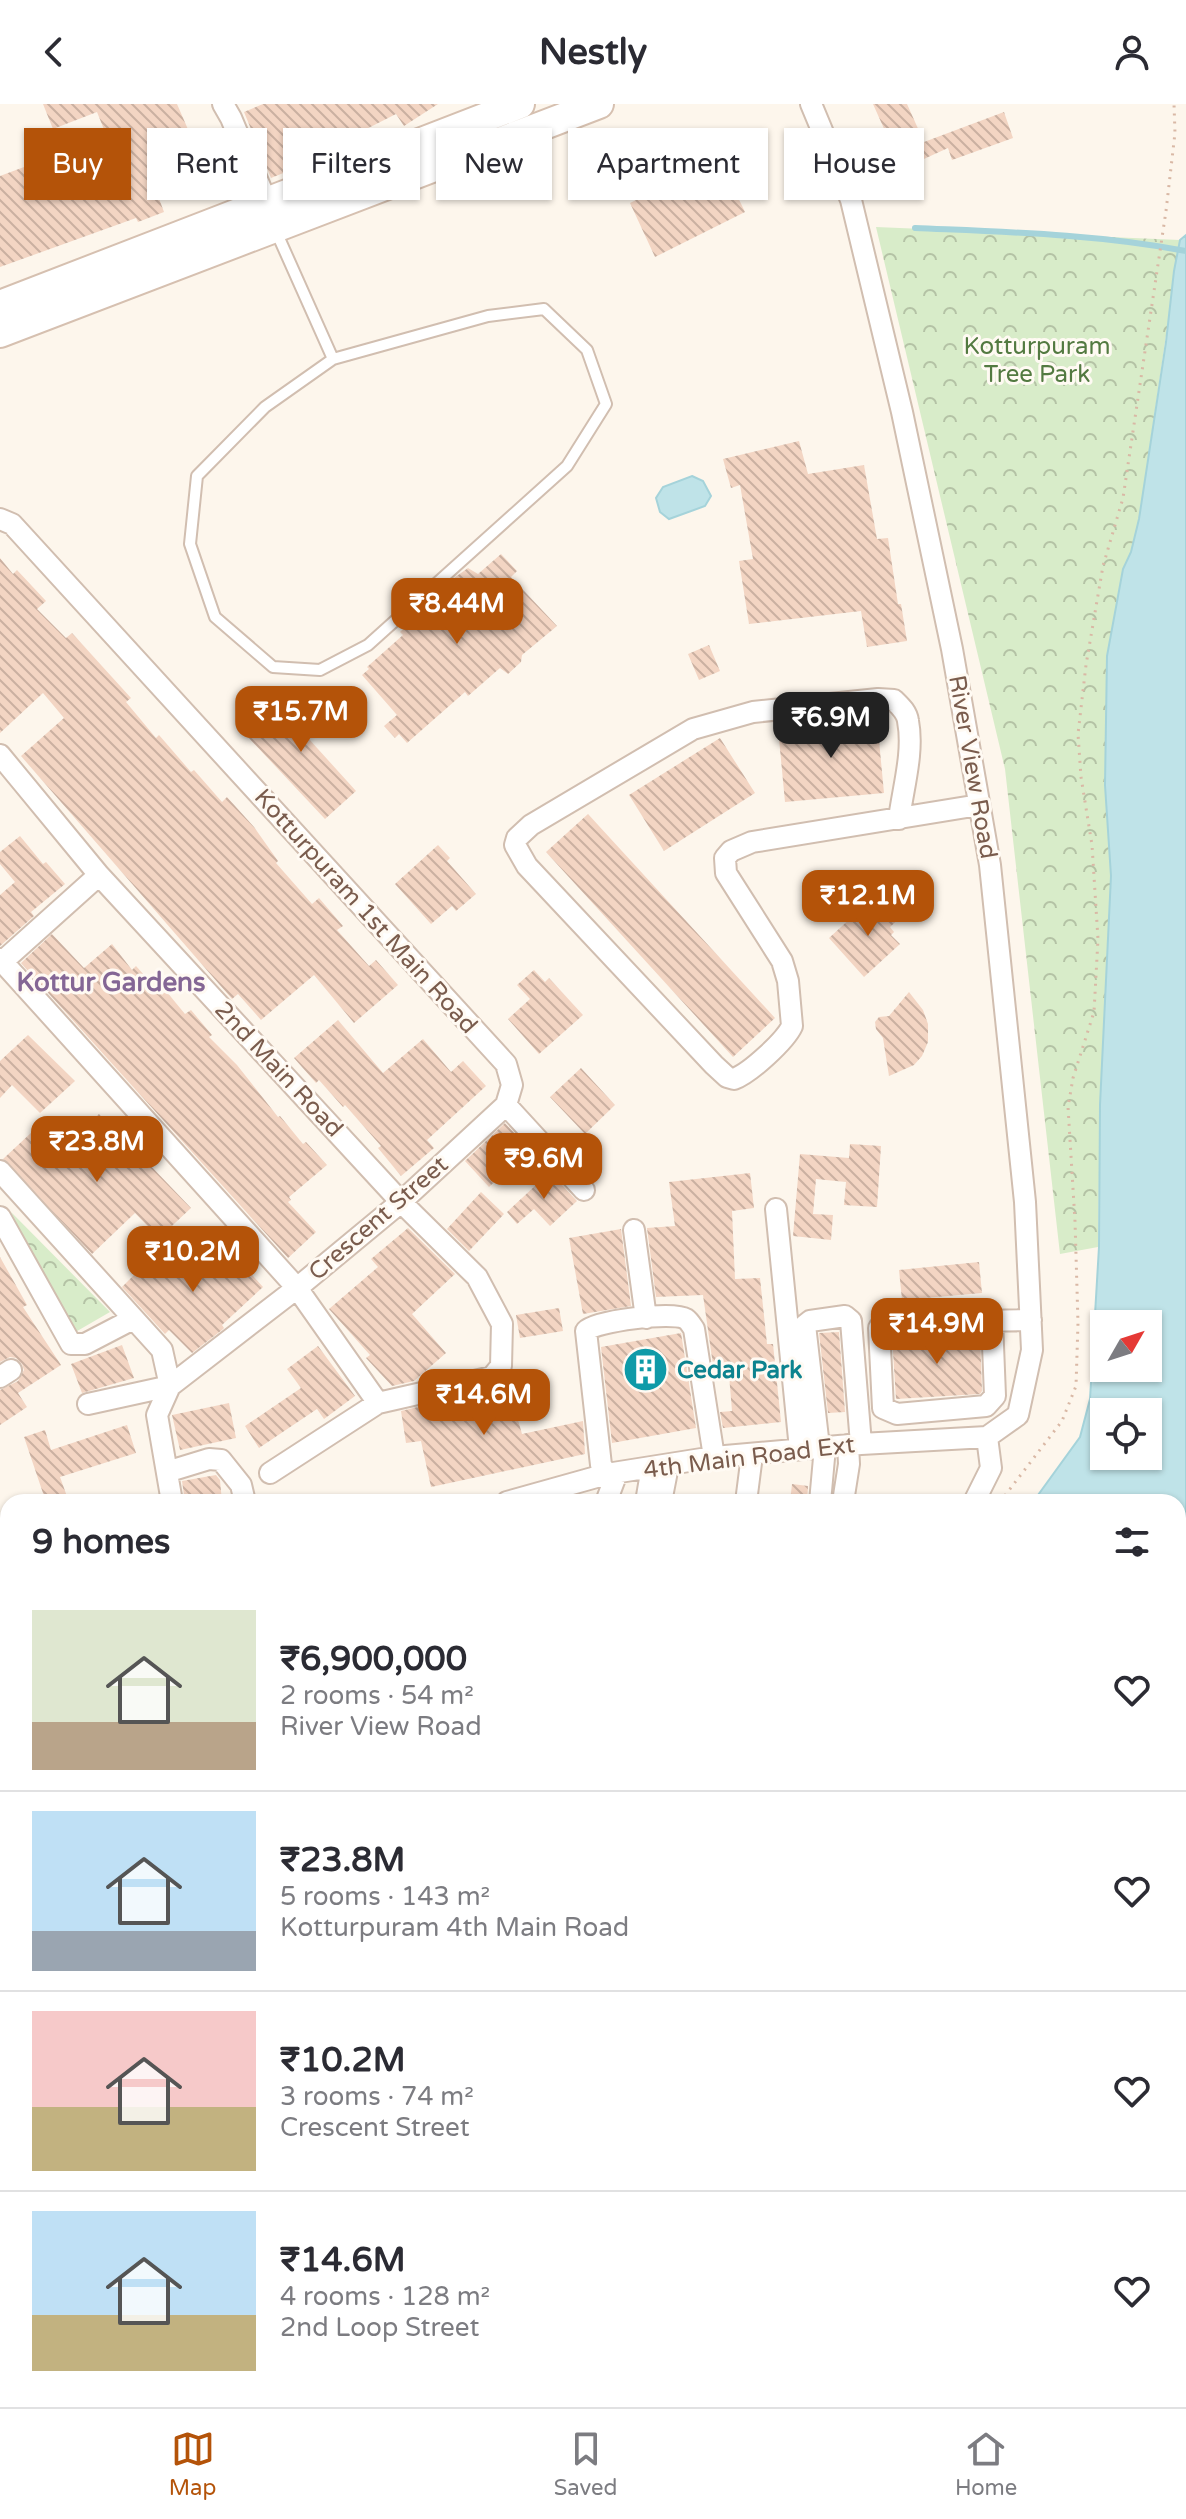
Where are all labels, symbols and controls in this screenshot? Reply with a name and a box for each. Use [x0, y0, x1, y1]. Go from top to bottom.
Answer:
icon: back [32, 30, 76, 74]
icon: person [1110, 30, 1154, 74]
text: Nestly [539, 31, 647, 74]
chip: Buy [24, 128, 131, 200]
chip: Rent [147, 128, 267, 200]
chip: Filters [283, 128, 420, 200]
chip: New [436, 128, 552, 200]
chip: Apartment [568, 128, 768, 200]
chip: House [784, 128, 924, 200]
park label: Kotturpuram Tree Park [963, 332, 1111, 389]
pin: ₹8.44M [392, 578, 522, 646]
text: ₹8.44M [409, 588, 505, 619]
street label: River View Road [942, 673, 1003, 861]
pin: ₹15.7M [236, 686, 366, 754]
pin: ₹6.9M [775, 692, 887, 760]
text: ₹15.7M [253, 696, 349, 727]
text: ₹6.9M [791, 702, 871, 733]
street label: Kotturpuram 1st Main Road [248, 783, 483, 1040]
pin: ₹12.1M [803, 870, 933, 938]
text: ₹12.1M [820, 880, 916, 911]
district label: Kottur Gardens [17, 967, 205, 998]
street label: 2nd Main Road [208, 995, 349, 1143]
pin: ₹23.8M [32, 1116, 162, 1184]
text: ₹23.8M [49, 1126, 145, 1157]
pin: ₹9.6M [488, 1133, 600, 1201]
text: ₹9.6M [504, 1143, 584, 1174]
street label: Crescent Street [303, 1150, 454, 1287]
pin: ₹10.2M [128, 1226, 258, 1294]
text: ₹10.2M [145, 1236, 241, 1267]
pin: ₹14.9M [872, 1298, 1002, 1366]
text: ₹14.9M [889, 1308, 985, 1339]
north arrow [1090, 1310, 1162, 1382]
map controls [1090, 1310, 1162, 1470]
building icon: Cedar Park [622, 1346, 670, 1394]
place label: Cedar Park [677, 1356, 802, 1385]
pin: ₹14.6M [419, 1369, 549, 1437]
text: ₹14.6M [436, 1379, 532, 1410]
button: locate [1090, 1398, 1162, 1470]
street label: 4th Main Road Ext [642, 1430, 856, 1485]
icon: filters [1110, 1520, 1154, 1564]
text: 9 homes [32, 1522, 170, 1563]
text: ₹6,900,000 [280, 1639, 467, 1680]
icon: home [96, 1642, 192, 1738]
icon: heart [1110, 1668, 1154, 1712]
text: 2 rooms · 54 m² [280, 1680, 474, 1711]
text: River View Road [280, 1711, 482, 1742]
text: ₹23.8M [280, 1840, 405, 1881]
icon: home [96, 1843, 192, 1939]
icon: heart [1110, 1869, 1154, 1913]
text: 5 rooms · 143 m² [280, 1881, 490, 1912]
text: Kotturpuram 4th Main Road [280, 1912, 629, 1943]
text: ₹10.2M [280, 2040, 406, 2081]
icon: home [96, 2043, 192, 2139]
icon: heart [1110, 2069, 1154, 2113]
text: 3 rooms · 74 m² [280, 2081, 474, 2112]
text: Crescent Street [280, 2112, 470, 2143]
text: ₹14.6M [280, 2240, 406, 2281]
icon: home [96, 2243, 192, 2339]
icon: heart [1110, 2269, 1154, 2313]
text: 4 rooms · 128 m² [280, 2281, 490, 2312]
text: 2nd Loop Street [280, 2312, 479, 2343]
tab: Map [169, 2427, 216, 2501]
tab: Saved [554, 2427, 617, 2501]
tab: Home [955, 2427, 1017, 2501]

